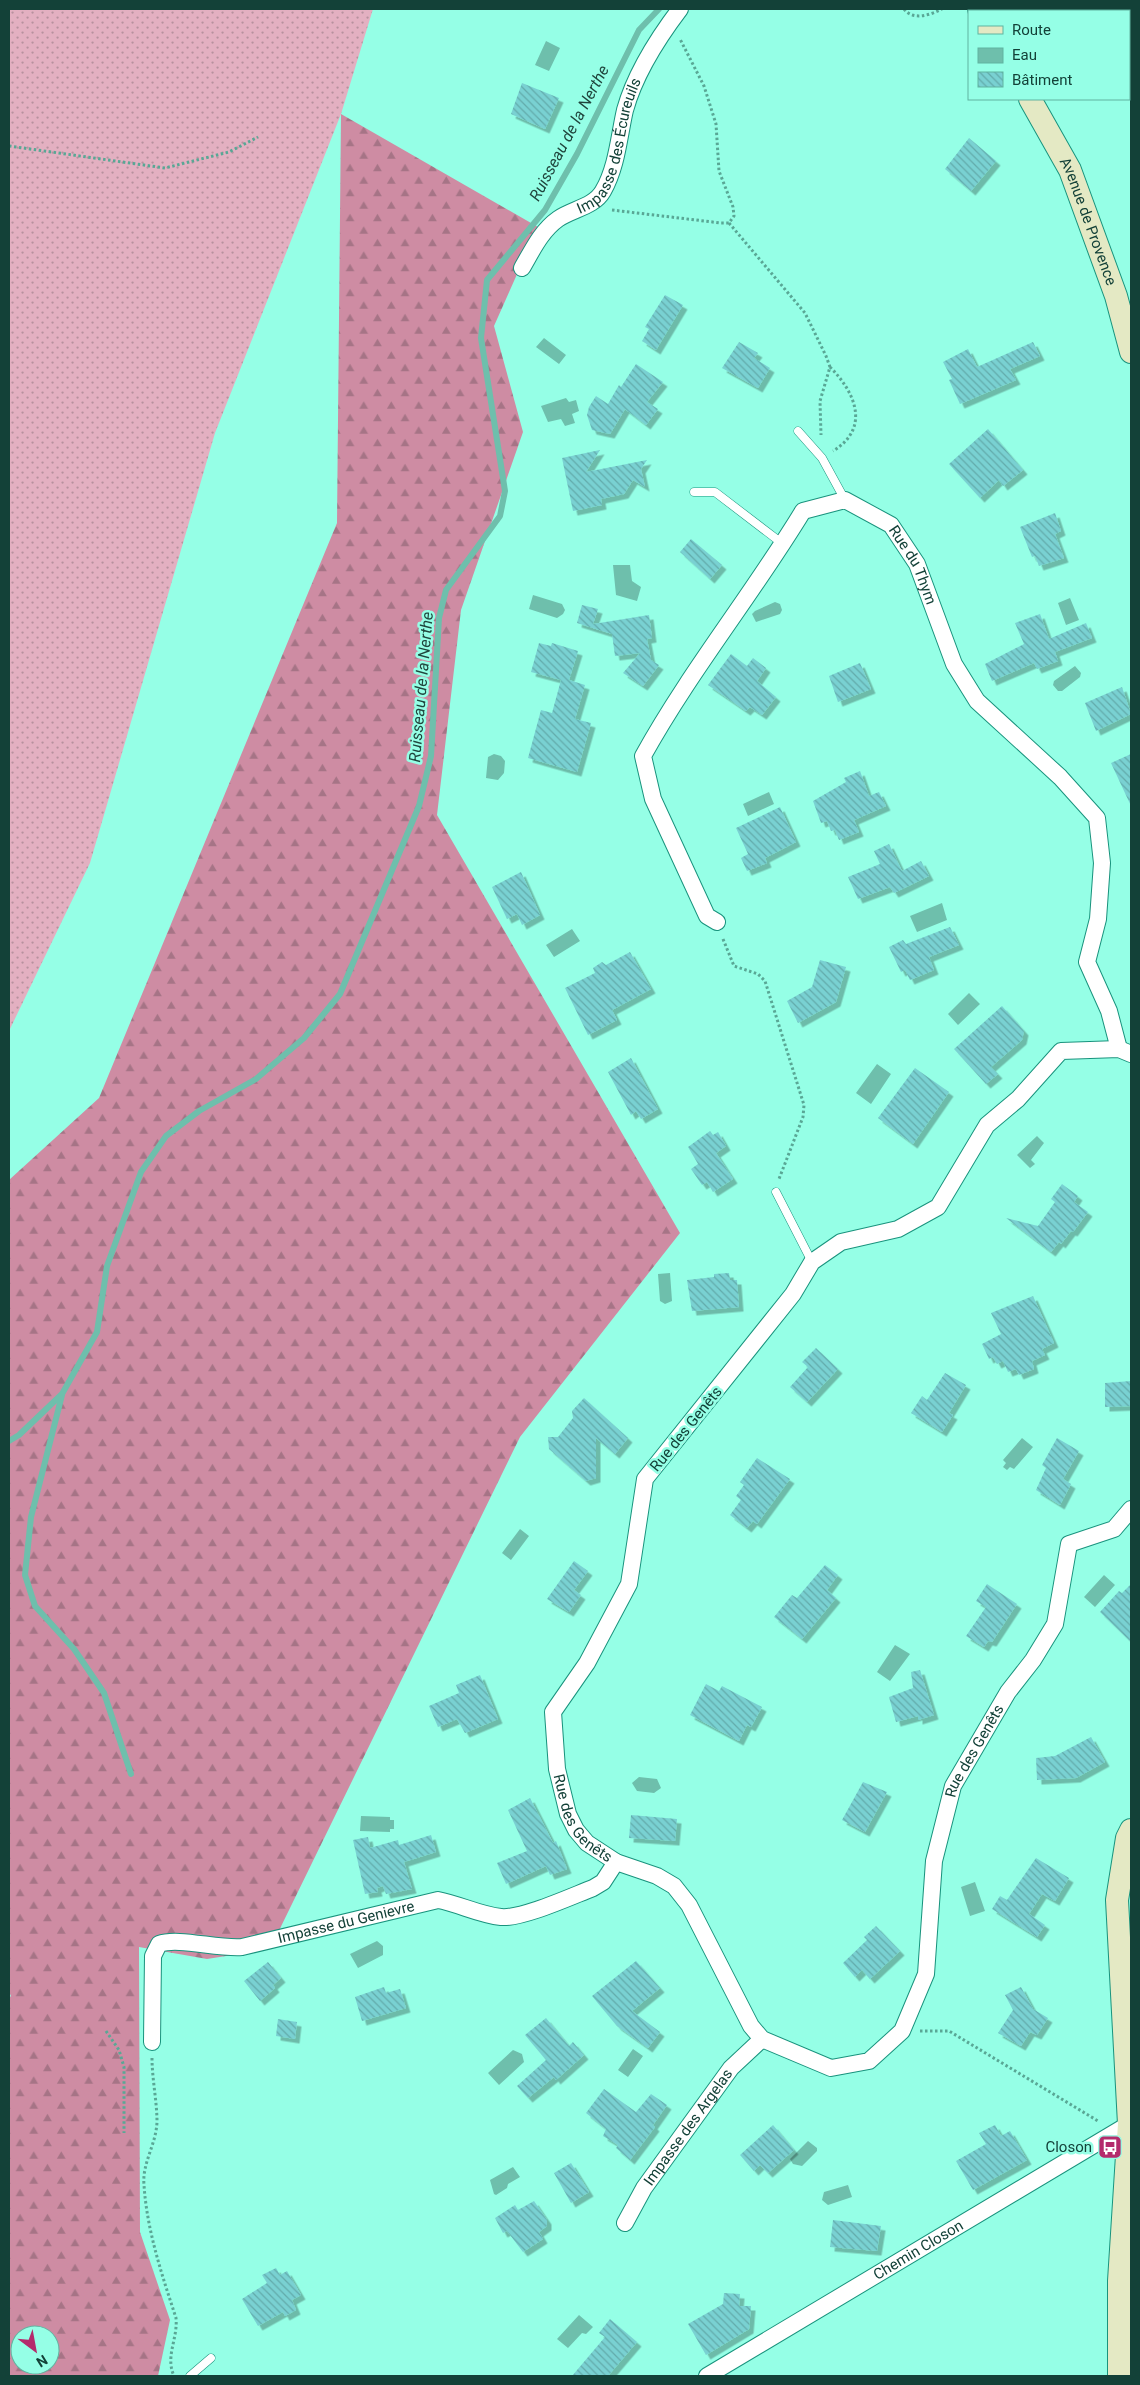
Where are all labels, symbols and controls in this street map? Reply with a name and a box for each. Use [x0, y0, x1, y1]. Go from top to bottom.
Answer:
legend [968, 10, 1130, 100]
text: Route [1012, 21, 1051, 39]
text: Eau [1012, 46, 1037, 64]
water label: Ruisseau de la Nerthe [525, 62, 613, 204]
text: Bâtiment [1012, 71, 1072, 89]
street label: Impasse des Écureuils [574, 75, 645, 218]
street label: Avenue de Provence [1056, 154, 1120, 288]
street label: Rue du Thym [885, 522, 940, 607]
water label: Ruisseau de la Nerthe [405, 611, 437, 763]
street label: Rue des Genêts [646, 1383, 726, 1475]
street label: Rue des Genêts [942, 1701, 1008, 1799]
street label: Rue des Genêts [550, 1772, 616, 1866]
street label: Impasse du Genievre [276, 1897, 416, 1947]
street label: Impasse des Argelas [640, 2065, 736, 2189]
bus stop icon: Closon [1097, 2134, 1123, 2160]
place label: Closon [1045, 2138, 1092, 2156]
street label: Chemin Closon [870, 2216, 966, 2284]
north arrow [10, 2325, 60, 2375]
text: N [33, 2352, 50, 2370]

